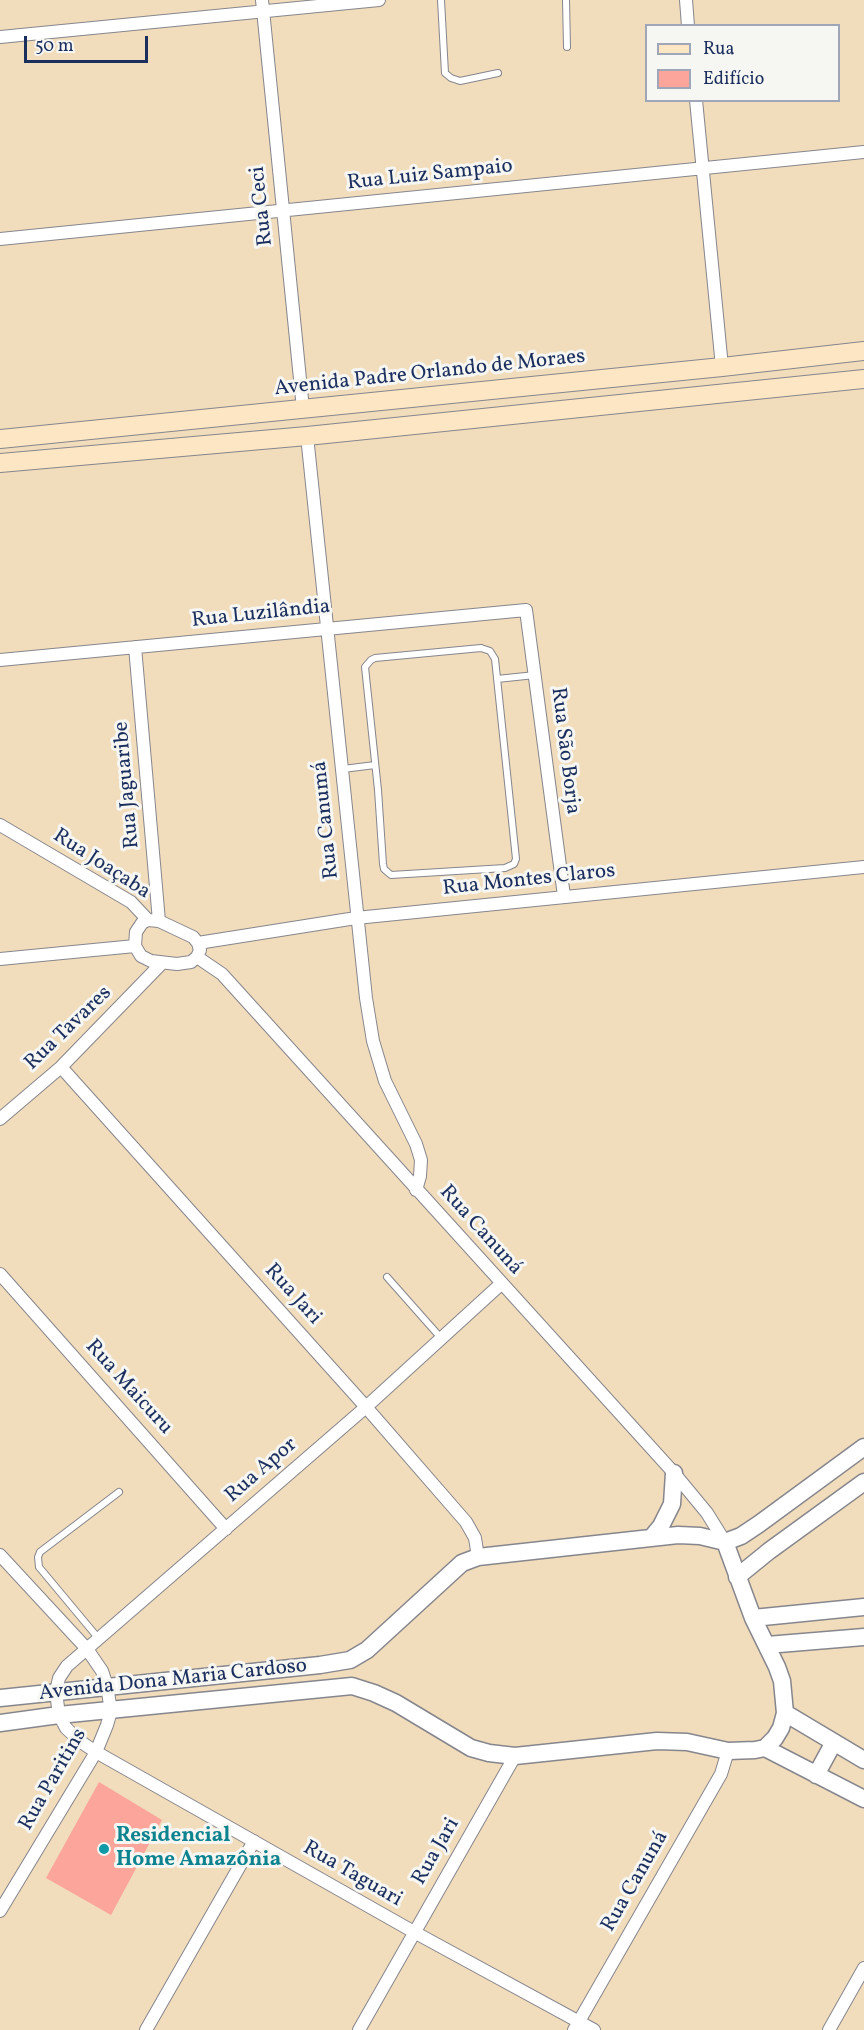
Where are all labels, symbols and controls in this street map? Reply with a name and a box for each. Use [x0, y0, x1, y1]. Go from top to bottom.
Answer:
scale bar [27, 24, 152, 62]
legend [645, 24, 840, 102]
text: 50 m [35, 34, 74, 59]
text: Rua [703, 37, 734, 62]
text: Edifício [703, 67, 764, 92]
street label: Rua Luiz Sampaio [346, 155, 514, 197]
street label: Rua Ceci [246, 165, 280, 247]
street label: Avenida Padre Orlando de Moraes [273, 345, 587, 403]
street label: Rua Luzilândia [190, 595, 332, 635]
street label: Rua São Borja [544, 686, 584, 816]
street label: Rua Jaguaribe [110, 720, 146, 850]
street label: Rua Canumá [308, 760, 346, 880]
street label: Rua Joaçaba [48, 824, 154, 906]
street label: Rua Montes Claros [441, 859, 617, 903]
street label: Rua Tavares [20, 981, 118, 1077]
street label: Rua Canuná [433, 1181, 527, 1281]
street label: Rua Jari [258, 1259, 326, 1331]
street label: Rua Maicuru [79, 1335, 177, 1441]
street label: Rua Apor [221, 1433, 303, 1509]
street label: Avenida Dona Maria Cardoso [38, 1654, 308, 1708]
street label: Rua Paritins [15, 1724, 93, 1836]
street label: Rua Jari [408, 1814, 466, 1890]
place label: Residencial Home Amazônia [116, 1824, 281, 1874]
street label: Rua Canuná [597, 1827, 675, 1937]
street label: Rua Taguari [298, 1836, 406, 1914]
marker: Residencial Home Amazônia [97, 1842, 111, 1856]

